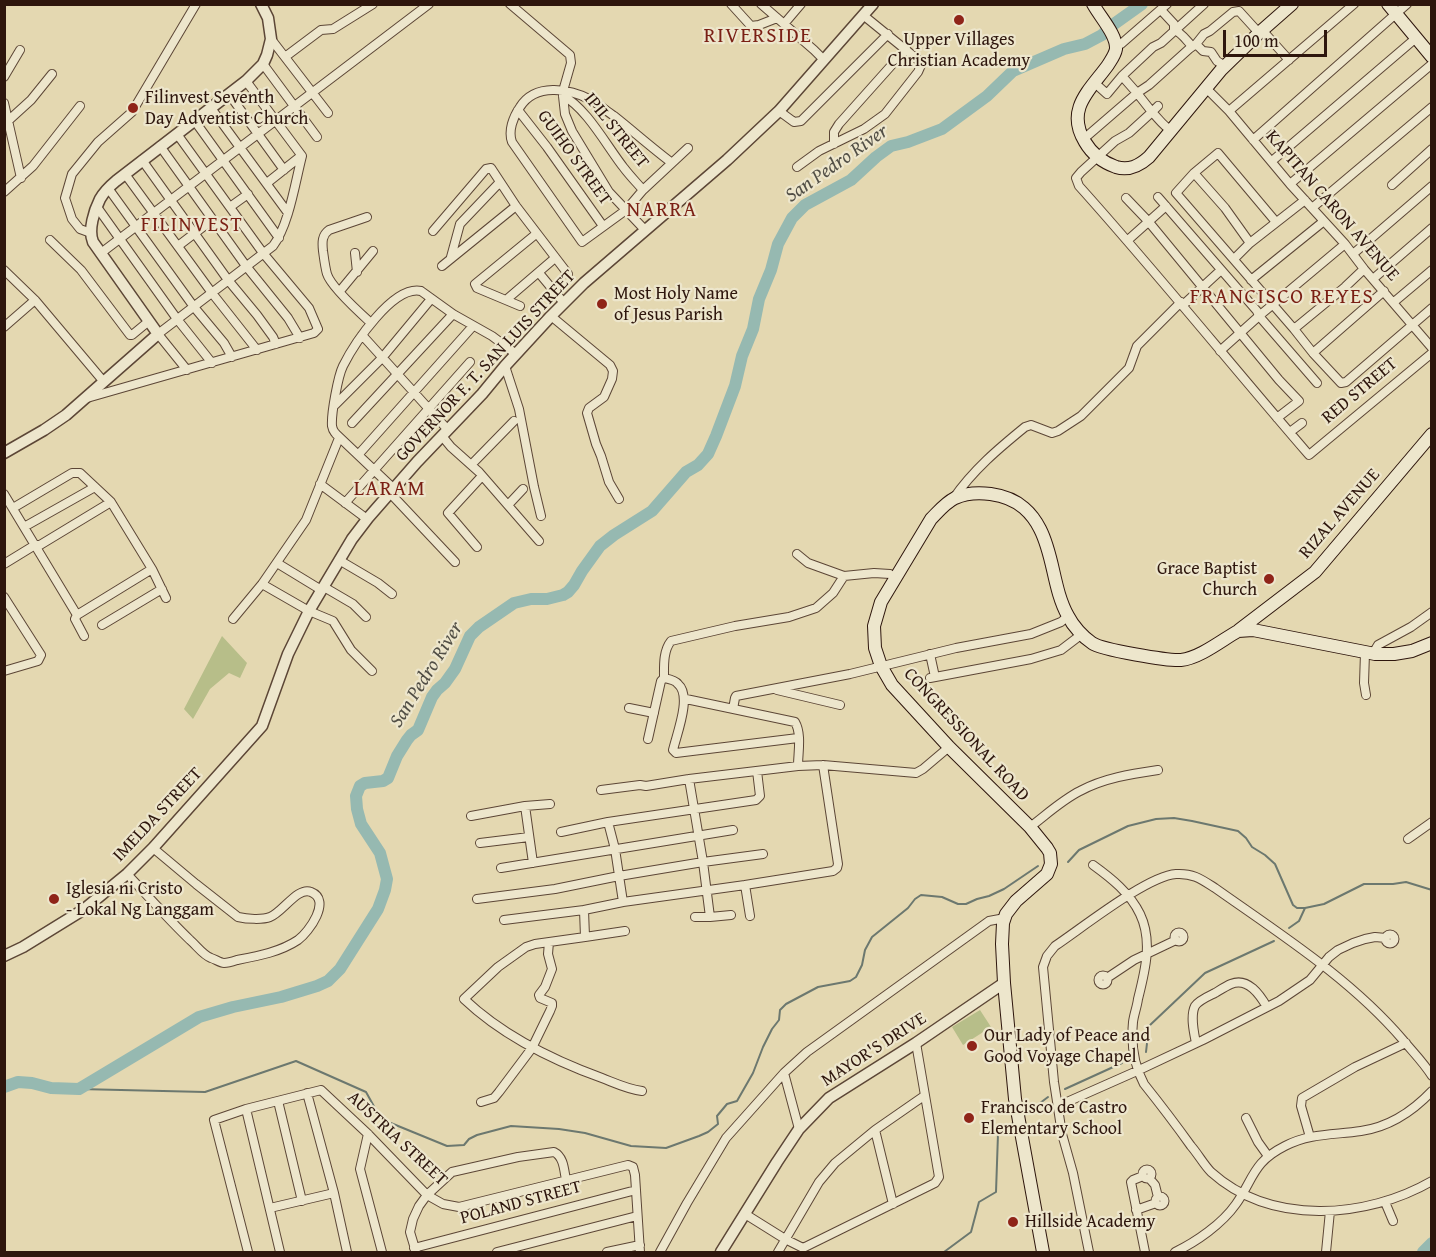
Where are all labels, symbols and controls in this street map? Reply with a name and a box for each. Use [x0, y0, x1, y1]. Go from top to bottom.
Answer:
marker: Upper Villages Christian Academy [952, 13, 966, 27]
scale bar [1226, 18, 1330, 56]
district label: RIVERSIDE [704, 24, 812, 50]
text: 100 m [1234, 27, 1279, 54]
place label: Upper Villages Christian Academy [888, 29, 1030, 72]
place label: Filinvest Seventh Day Adventist Church [145, 87, 308, 130]
street label: IPIL STREET [579, 89, 653, 173]
marker: Filinvest Seventh Day Adventist Church [126, 101, 140, 115]
street label: GUIHO STREET [532, 106, 616, 210]
water label: San Pedro River [781, 120, 893, 208]
street label: KAPITAN CARON AVENUE [1261, 126, 1403, 286]
district label: NARRA [627, 198, 697, 224]
district label: FILINVEST [141, 214, 243, 238]
street label: GOVERNOR F. T. SAN LUIS STREET [392, 266, 580, 466]
place label: Most Holy Name of Jesus Parish [614, 283, 738, 326]
district label: FRANCISCO REYES [1190, 285, 1374, 311]
marker: Most Holy Name of Jesus Parish [595, 297, 609, 311]
street label: RED STREET [1318, 353, 1402, 429]
street label: RIZAL AVENUE [1295, 465, 1385, 563]
district label: LARAM [354, 477, 426, 503]
place label: Grace Baptist Church [1157, 558, 1257, 600]
marker: Grace Baptist Church [1262, 572, 1276, 586]
water label: San Pedro River [385, 618, 469, 732]
street label: CONGRESSIONAL ROAD [899, 664, 1033, 806]
street label: IMELDA STREET [109, 763, 207, 867]
place label: Iglesia ni Cristo - Lokal Ng Langgam [66, 878, 214, 920]
marker: Iglesia ni Cristo - Lokal Ng Langgam [47, 892, 61, 906]
street label: MAYOR'S DRIVE [818, 1008, 930, 1092]
place label: Our Lady of Peace and Good Voyage Chapel [984, 1025, 1150, 1068]
marker: Our Lady of Peace and Good Voyage Chapel [965, 1039, 979, 1053]
street label: AUSTRIA STREET [342, 1087, 452, 1191]
place label: Francisco de Castro Elementary School [981, 1097, 1127, 1140]
marker: Francisco de Castro Elementary School [962, 1111, 976, 1125]
street label: POLAND STREET [458, 1176, 584, 1230]
place label: Hillside Academy [1025, 1211, 1155, 1233]
marker: Hillside Academy [1006, 1215, 1020, 1229]

